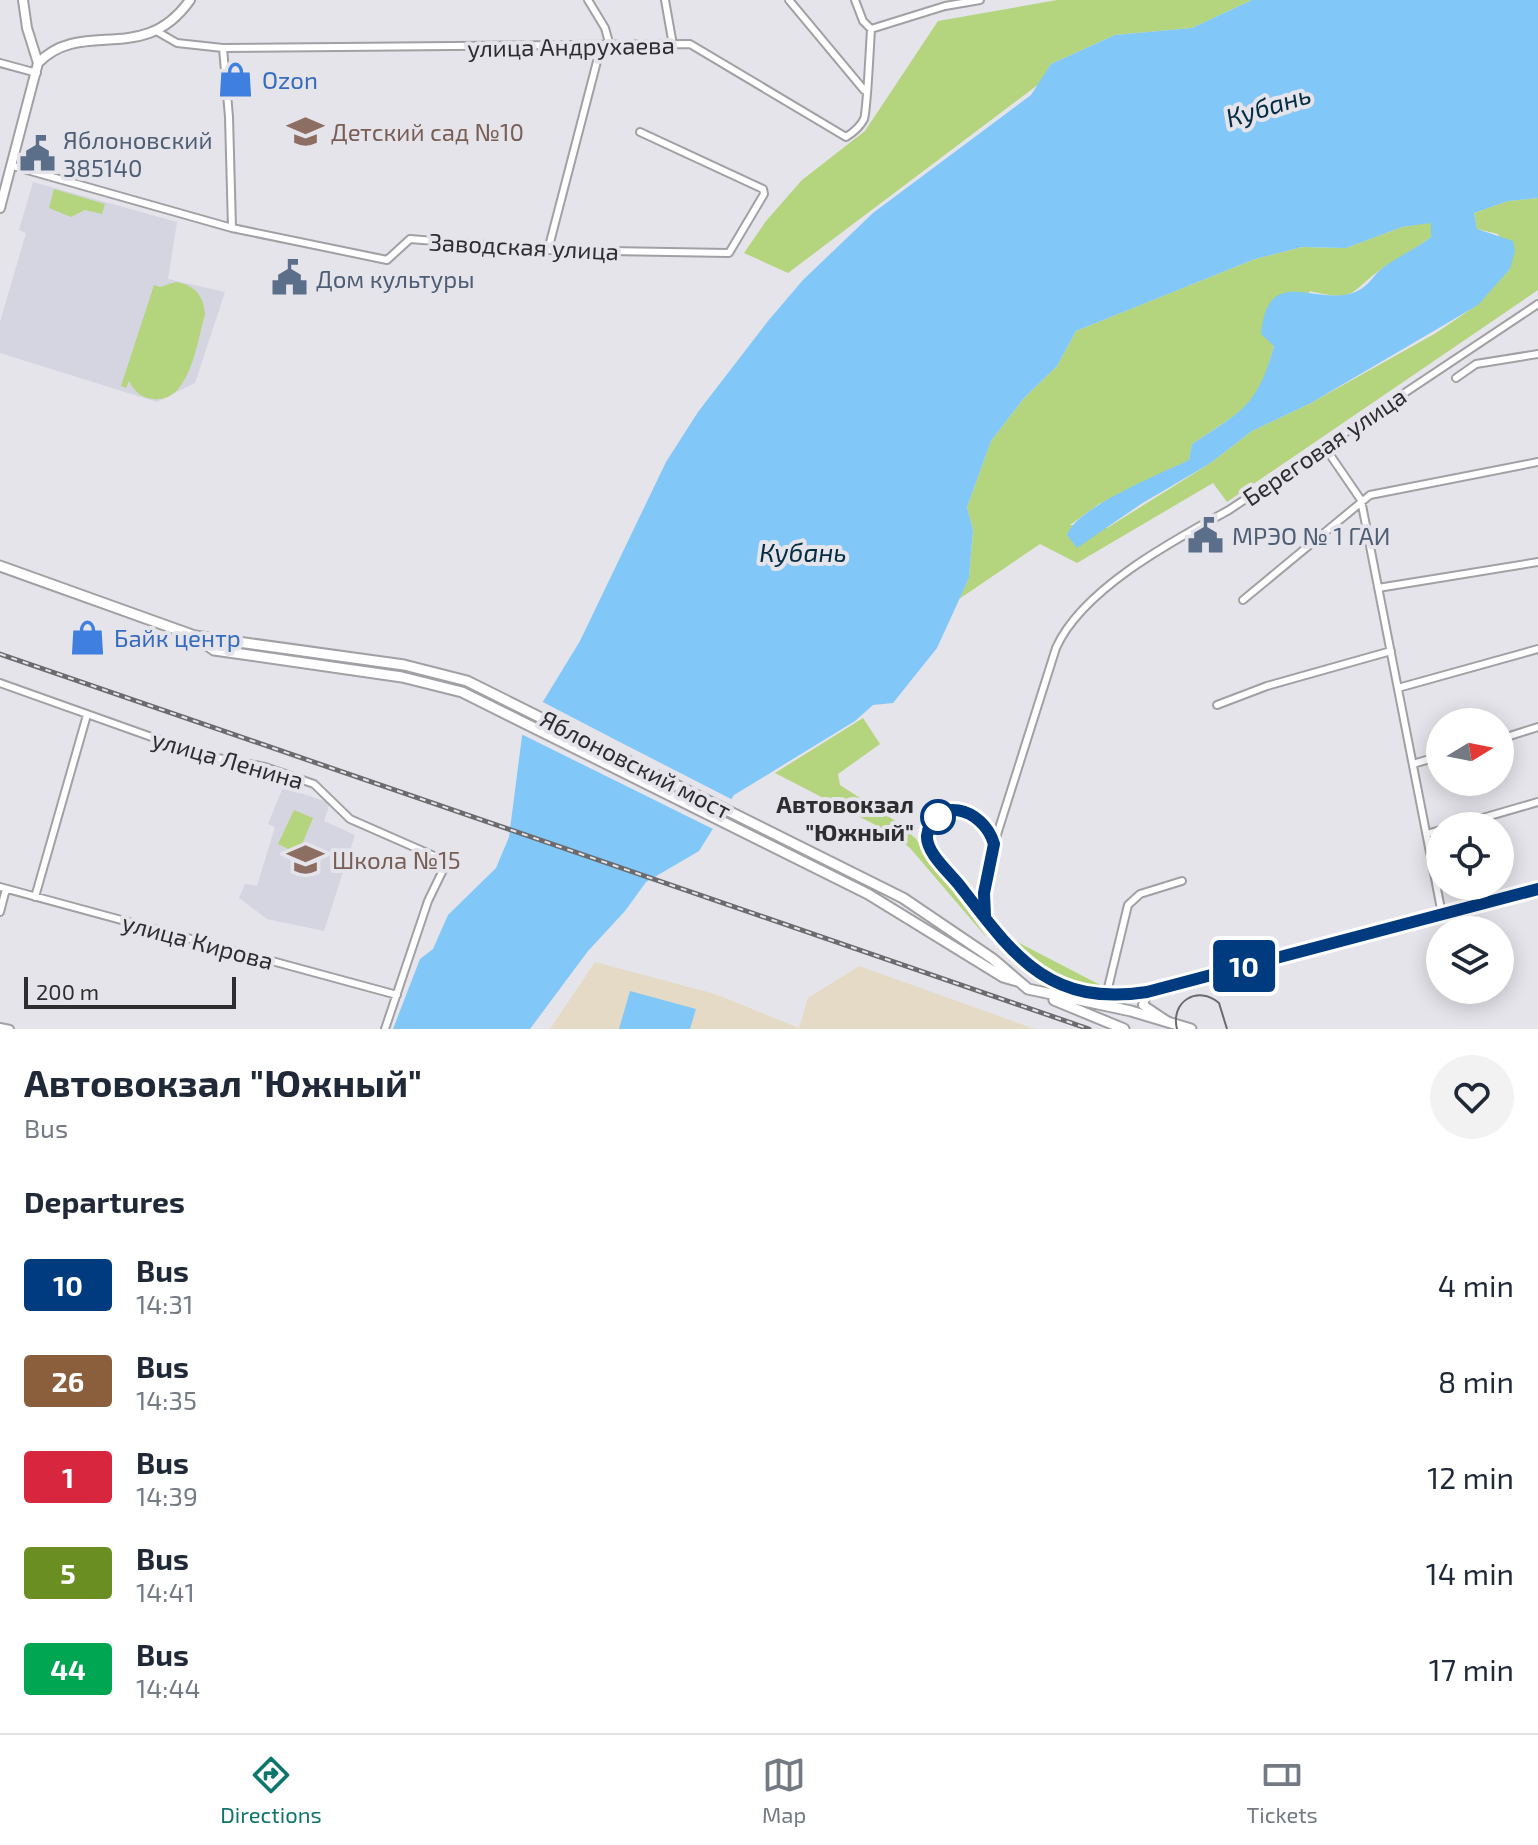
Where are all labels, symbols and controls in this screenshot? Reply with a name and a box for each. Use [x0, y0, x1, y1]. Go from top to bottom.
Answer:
street label: улица Андрухаева [467, 30, 675, 63]
shop icon: Ozon [217, 60, 255, 98]
place label: Ozon [262, 65, 318, 94]
water label: Кубань [1222, 77, 1314, 133]
school or university icon: Детский сад №10 [286, 112, 324, 150]
place label: Детский сад №10 [331, 117, 524, 146]
place label: Яблоновский 385140 [63, 125, 212, 182]
public building icon: Яблоновский 385140 [18, 134, 56, 172]
street label: Заводская улица [428, 227, 620, 266]
public building icon: Дом культуры [271, 259, 309, 297]
place label: Дом культуры [316, 264, 475, 294]
street label: Береговая улица [1237, 381, 1412, 512]
public building icon: МРЭО № 1 ГАИ [1187, 516, 1225, 554]
place label: МРЭО № 1 ГАИ [1232, 521, 1390, 550]
water label: Кубань [759, 536, 847, 567]
shop icon: Байк центр [69, 618, 107, 656]
place label: Байк центр [114, 623, 241, 652]
street label: Яблоновский мост [536, 703, 736, 825]
north arrow [1426, 708, 1514, 796]
map controls [1426, 708, 1514, 1004]
street label: улица Ленина [149, 724, 307, 795]
place label: Автовокзал "Южный" [776, 789, 914, 846]
marker: Автовокзал "Южный" [921, 800, 955, 834]
button: locate [1426, 812, 1514, 900]
school or university icon: Школа №15 [287, 840, 325, 878]
place label: Школа №15 [332, 845, 461, 874]
street label: улица Кирова [119, 907, 277, 976]
button: layers [1426, 916, 1514, 1004]
line badge: 10 [1208, 940, 1280, 992]
text: 10 [1229, 949, 1259, 983]
scale bar [24, 973, 236, 1009]
text: 200 m [36, 978, 99, 1004]
button: heart [1430, 1055, 1514, 1139]
text: Автовокзал "Южный" [24, 1059, 422, 1105]
text: Bus [24, 1112, 68, 1143]
text: Departures [24, 1183, 185, 1219]
text: Bus [136, 1252, 189, 1288]
text: 4 min [1438, 1267, 1514, 1303]
text: 10 [53, 1268, 83, 1302]
text: 14:31 [136, 1288, 193, 1319]
text: Bus [136, 1348, 189, 1384]
text: 8 min [1438, 1363, 1514, 1399]
text: 26 [52, 1364, 84, 1398]
text: 14:35 [136, 1384, 197, 1415]
text: Bus [136, 1444, 189, 1480]
text: 12 min [1427, 1459, 1514, 1495]
text: 1 [62, 1460, 74, 1494]
text: 14:39 [136, 1480, 198, 1511]
text: Bus [136, 1540, 189, 1576]
text: 14 min [1426, 1555, 1514, 1591]
text: 5 [60, 1556, 76, 1590]
text: 14:41 [136, 1576, 195, 1607]
text: Bus [136, 1636, 189, 1672]
text: 17 min [1429, 1651, 1514, 1687]
text: 44 [50, 1652, 86, 1686]
text: 14:44 [136, 1672, 200, 1703]
tab: Directions [220, 1753, 322, 1827]
tab: Map [762, 1753, 806, 1827]
tab: Tickets [1247, 1753, 1318, 1827]

